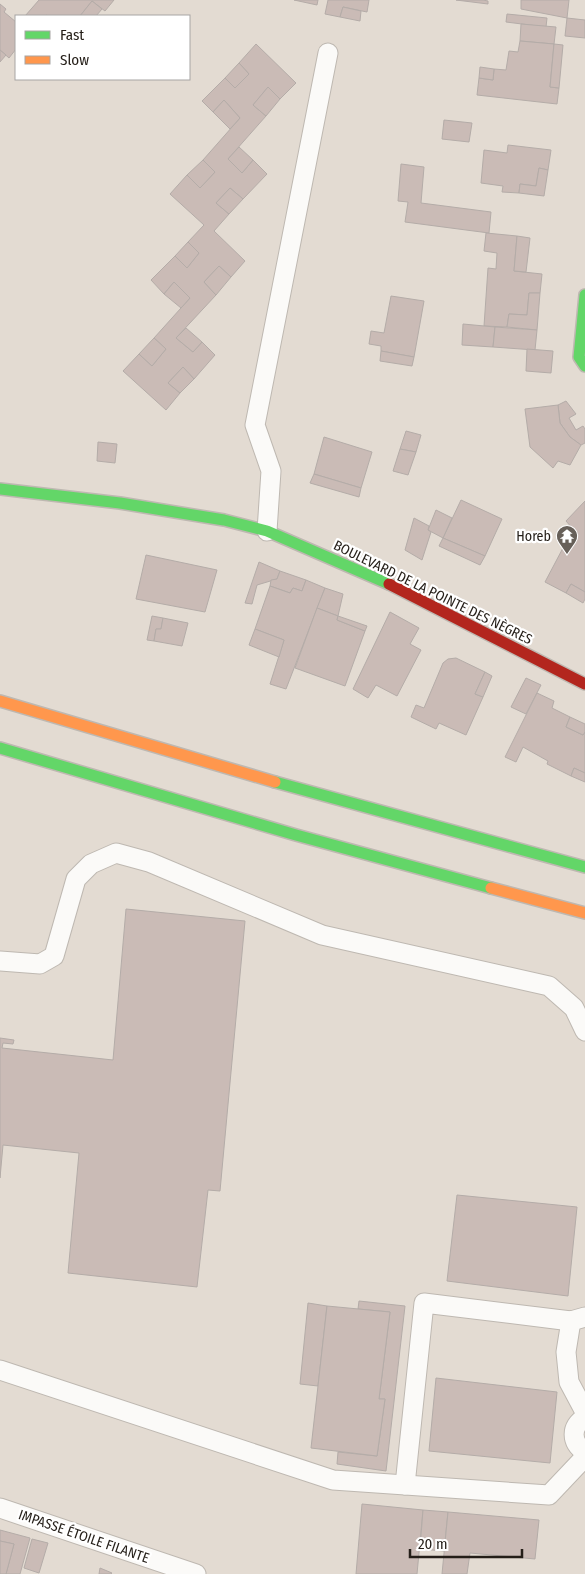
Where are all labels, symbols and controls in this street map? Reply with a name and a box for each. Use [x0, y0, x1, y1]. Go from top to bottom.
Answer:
legend [15, 15, 190, 80]
text: Fast [60, 26, 84, 44]
text: Slow [60, 51, 89, 69]
temple icon: Horeb [555, 524, 579, 555]
place label: Horeb [516, 528, 551, 545]
street label: BOULEVARD DE LA POINTE DES NÈGRES [331, 536, 535, 648]
street label: IMPASSE ÉTOILE FILANTE [16, 1505, 152, 1567]
scale bar [410, 1526, 522, 1558]
text: 20 m [418, 1535, 448, 1553]

